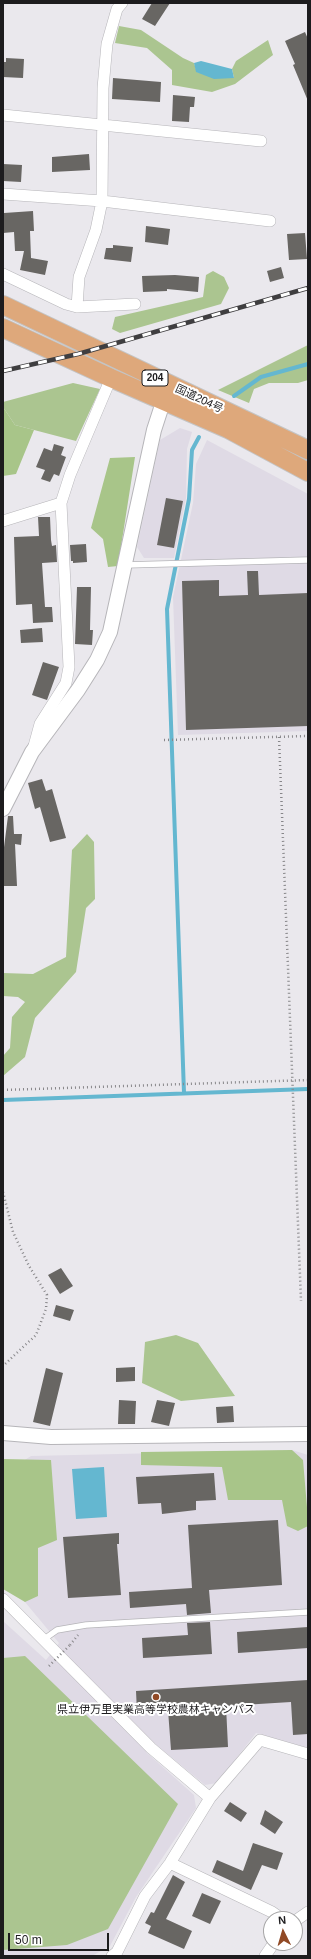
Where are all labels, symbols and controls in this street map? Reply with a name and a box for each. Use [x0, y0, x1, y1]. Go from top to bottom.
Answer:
road number: 204 [142, 370, 168, 386]
street label: 国道204号 [173, 382, 225, 416]
marker: 県立伊万里実業高等学校農林キャンパス [151, 1692, 161, 1702]
place label: 県立伊万里実業高等学校農林キャンパス [57, 1703, 255, 1717]
north arrow [263, 1911, 303, 1951]
text: N [278, 1914, 287, 1926]
scale bar [10, 1925, 111, 1951]
text: 50 m [15, 1933, 42, 1947]

